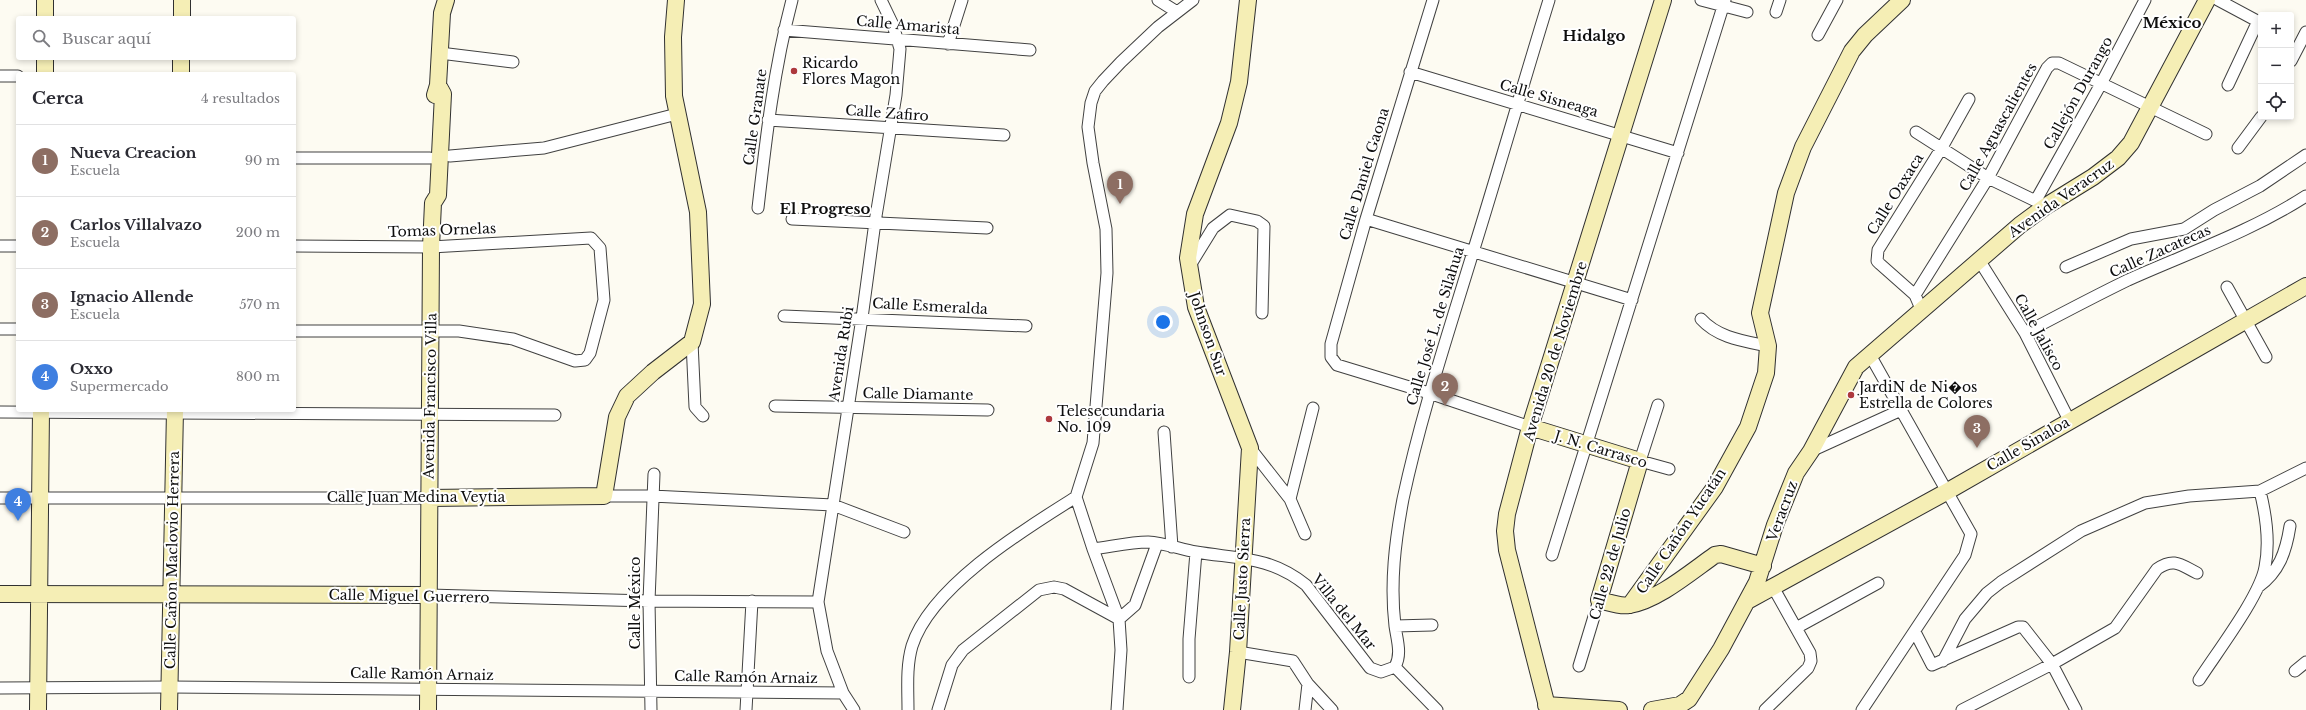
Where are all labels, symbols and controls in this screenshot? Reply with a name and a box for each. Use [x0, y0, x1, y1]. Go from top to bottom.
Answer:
street label: Calle Amarista [855, 12, 961, 39]
map controls [2258, 12, 2294, 120]
button: + [2258, 12, 2294, 48]
district label: México [2143, 13, 2202, 32]
search box [16, 16, 296, 60]
district label: Hidalgo [1563, 26, 1626, 45]
icon: search [30, 27, 52, 49]
text: Buscar aquí [62, 29, 151, 48]
street label: Callejón Durango [2039, 33, 2117, 153]
button: − [2258, 48, 2294, 84]
place label: Ricardo Flores Magon [802, 54, 900, 88]
street label: Calle Aguascalientes [1955, 60, 2041, 194]
marker: Ricardo Flores Magon [789, 66, 799, 76]
street label: Calle Granate [739, 67, 771, 167]
street label: Calle Sisneaga [1498, 75, 1601, 121]
button: locate [2258, 84, 2294, 120]
text: Cerca [32, 88, 84, 109]
text: 4 resultados [201, 90, 280, 107]
street label: Calle Zafiro [845, 101, 929, 125]
street label: Calle Daniel Gaona [1335, 105, 1393, 242]
text: Nueva Creacion [70, 143, 196, 162]
street label: Calle Oaxaca [1863, 150, 1927, 238]
text: 1 [42, 152, 48, 169]
text: 90 m [245, 152, 280, 169]
street label: Avenida Veracruz [2004, 155, 2117, 242]
text: Escuela [70, 162, 120, 179]
pin: 1 [1107, 171, 1133, 204]
district label: El Progreso [779, 199, 871, 218]
text: Carlos Villalvazo [70, 215, 202, 234]
street label: Tomas Ornelas [388, 219, 496, 241]
street label: Calle Zacatecas [2107, 221, 2213, 281]
text: 2 [41, 224, 49, 241]
text: 200 m [236, 224, 280, 241]
text: Escuela [70, 234, 120, 251]
street label: Calle José L. de Silahua [1402, 244, 1468, 408]
street label: Avenida 20 de Noviembre [1519, 259, 1591, 444]
text: Ignacio Allende [70, 287, 194, 306]
street label: Johnson Sur [1185, 288, 1231, 379]
street label: Calle Jalisco [2010, 290, 2068, 374]
street label: Calle Esmeralda [872, 294, 989, 318]
text: 3 [41, 296, 49, 313]
text: 570 m [239, 296, 280, 313]
street label: Avenida Rubi [824, 305, 857, 404]
text: Escuela [70, 306, 120, 323]
street label: Avenida Francisco Villa [420, 312, 440, 480]
your location [1153, 312, 1173, 332]
text: Oxxo [70, 359, 113, 378]
text: 4 [41, 368, 49, 385]
text: 800 m [236, 368, 280, 385]
pin: 2 [1432, 373, 1458, 406]
text: Supermercado [70, 378, 168, 395]
place label: JardiN de Ni�os Estrella de Colores [1857, 378, 1993, 412]
street label: Calle Diamante [862, 384, 974, 404]
marker: JardiN de Ni�os Estrella de Colores [1846, 390, 1856, 400]
place label: Telesecundaria No. 109 [1057, 402, 1165, 436]
street label: Calle Sinaloa [1983, 413, 2073, 475]
marker: Telesecundaria No. 109 [1044, 414, 1054, 424]
pin: 3 [1964, 415, 1990, 448]
street label: J. N. Carrasco [1550, 426, 1650, 472]
street label: Calle Cañon Maclovio Herrera [161, 450, 183, 669]
street label: Calle Cañón Yucatán [1632, 464, 1730, 597]
street label: Veracruz [1762, 478, 1801, 545]
pin: 4 [5, 488, 31, 521]
street label: Calle Juan Medina Veytia [327, 488, 505, 506]
street label: Calle 22 de Julio [1585, 506, 1635, 622]
street label: Calle Justo Sierra [1230, 517, 1254, 641]
street label: Calle México [626, 557, 644, 649]
street label: Villa del Mar [1307, 570, 1380, 654]
street label: Calle Miguel Guerrero [328, 586, 490, 606]
street label: Calle Ramón Arnaiz [350, 664, 494, 684]
street label: Calle Ramón Arnaiz [674, 667, 818, 687]

